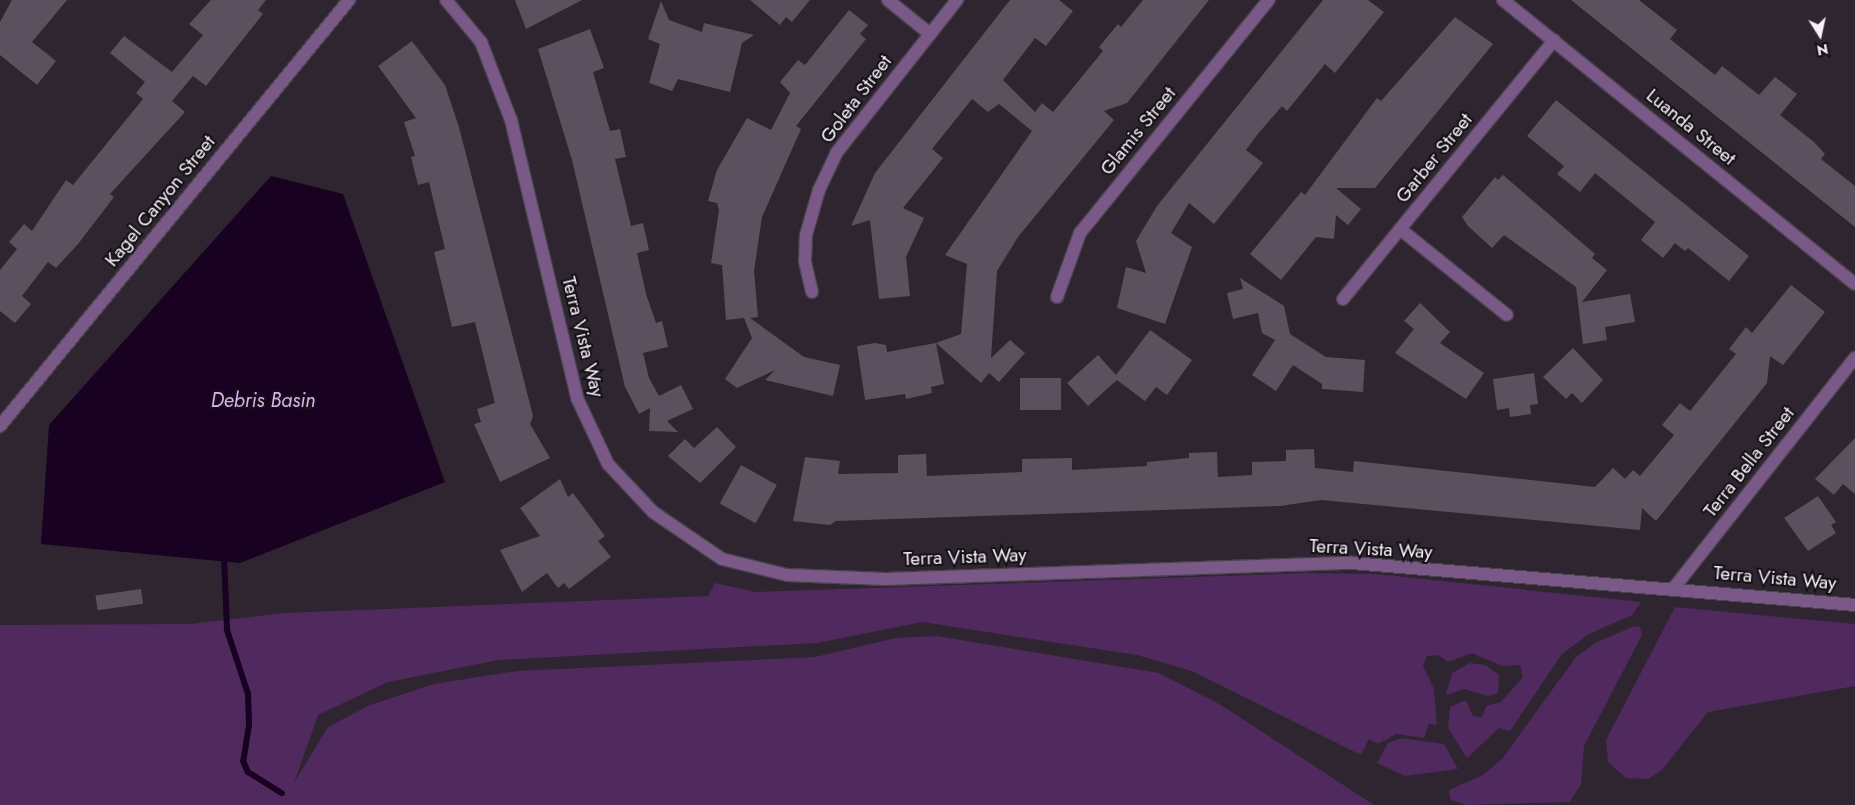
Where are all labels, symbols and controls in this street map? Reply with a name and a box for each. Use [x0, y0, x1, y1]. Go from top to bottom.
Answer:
north arrow [1795, 10, 1845, 60]
text: N [1815, 39, 1830, 61]
street label: Goleta Street [816, 51, 896, 147]
street label: Glamis Street [1096, 82, 1180, 180]
street label: Luanda Street [1642, 84, 1740, 170]
street label: Garber Street [1391, 109, 1477, 207]
street label: Kagel Canyon Street [100, 131, 220, 271]
street label: Terra Vista Way [557, 274, 609, 400]
water label: Debris Basin [211, 388, 315, 412]
street label: Terra Bella Street [1699, 402, 1799, 522]
street label: Terra Vista Way [1309, 534, 1433, 564]
street label: Terra Vista Way [903, 543, 1027, 571]
street label: Terra Vista Way [1713, 561, 1837, 595]

